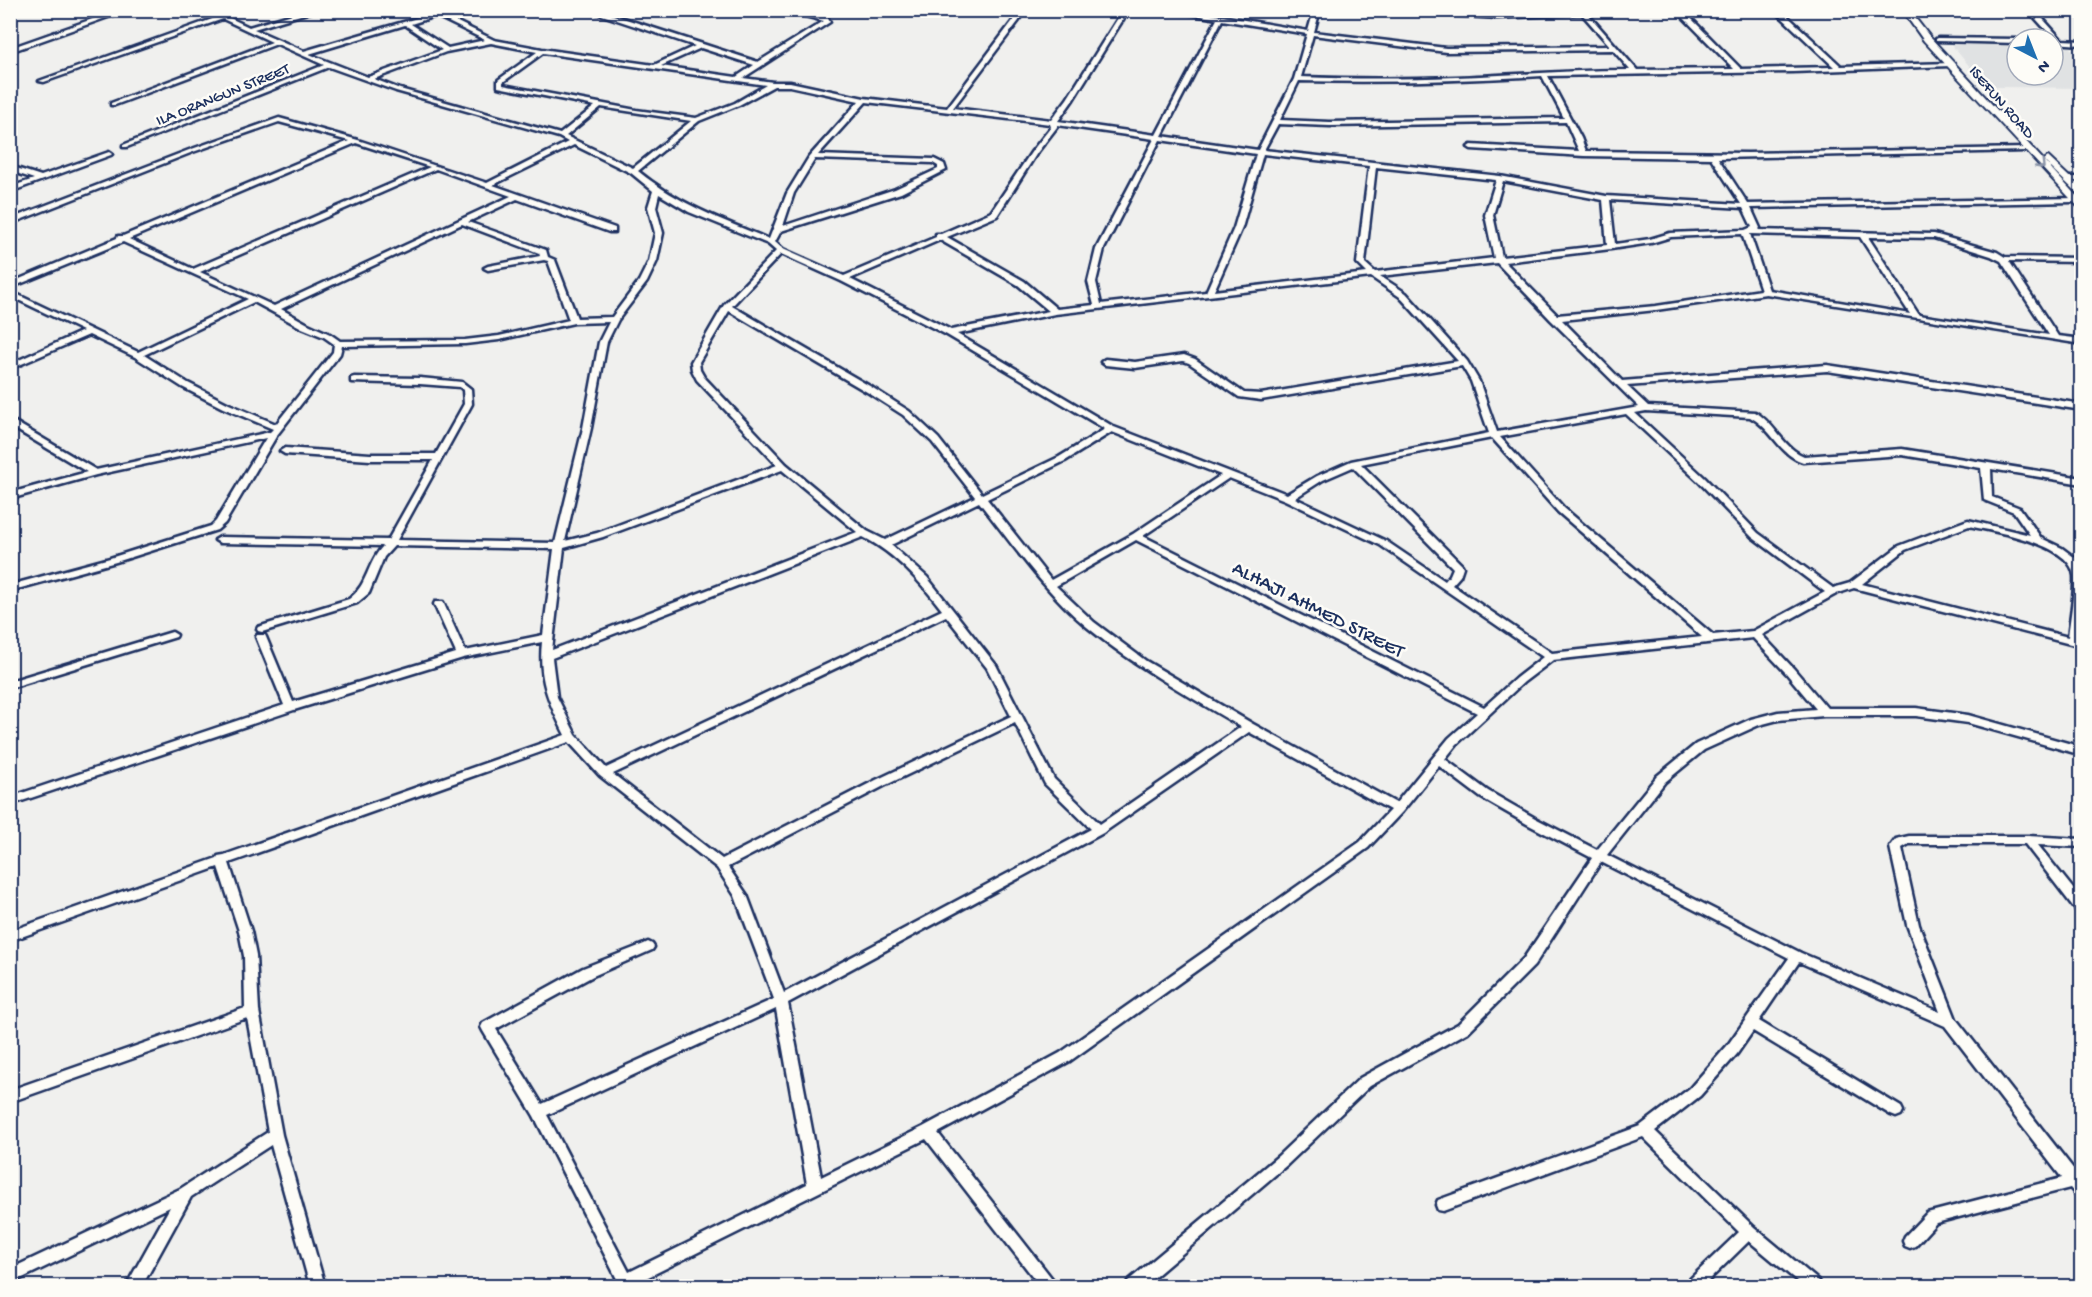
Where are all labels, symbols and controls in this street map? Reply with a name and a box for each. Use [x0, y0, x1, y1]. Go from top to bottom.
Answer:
north arrow [2005, 27, 2065, 87]
text: N [2032, 55, 2053, 76]
street label: ILA ORANGUN STREET [154, 60, 294, 132]
street label: ISEFUN ROAD [1963, 63, 2038, 144]
one-way arrow [2033, 158, 2044, 169]
street label: ALHAJI AHMED STREET [1228, 558, 1408, 665]

